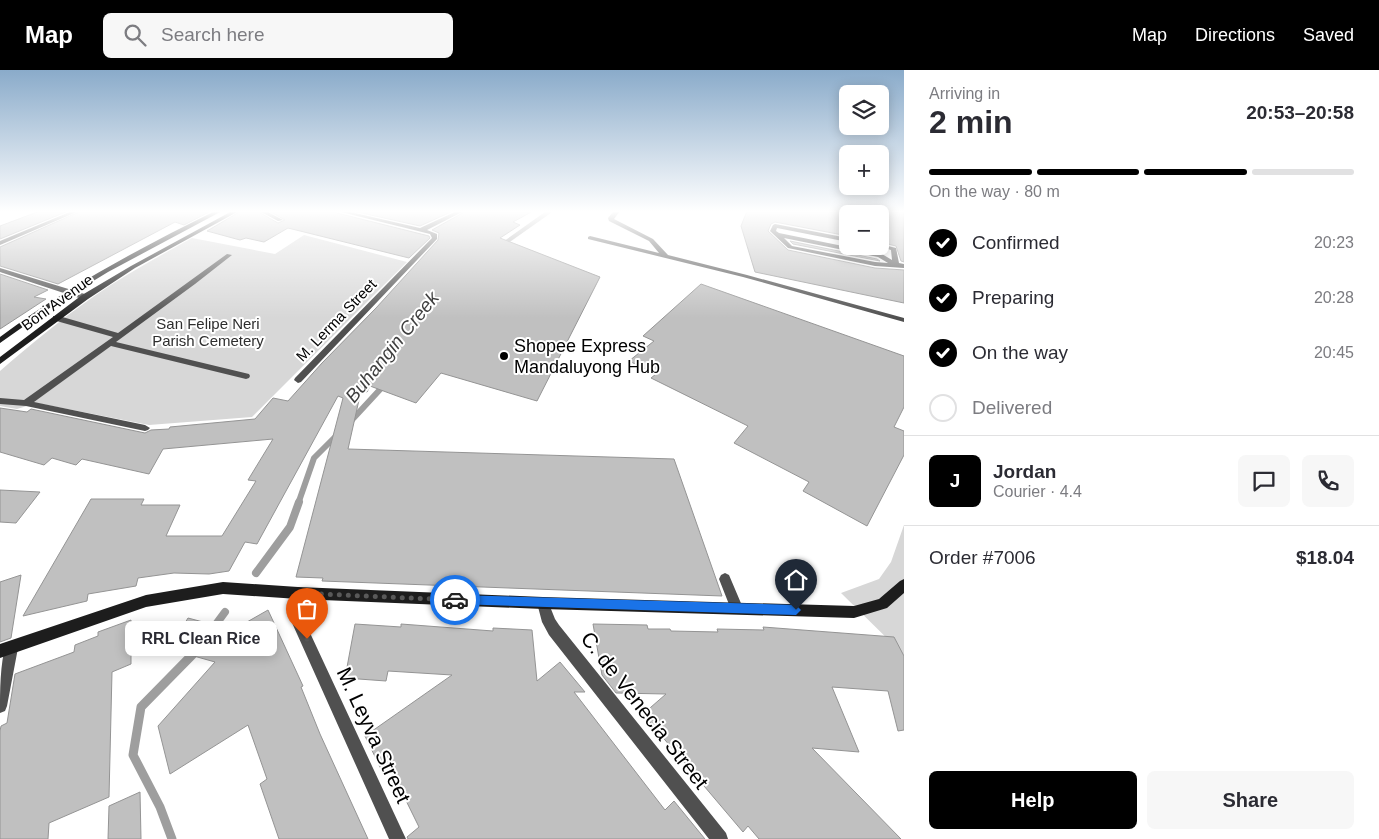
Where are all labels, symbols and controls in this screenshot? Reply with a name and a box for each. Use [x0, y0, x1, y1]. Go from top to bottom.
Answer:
search box [103, 13, 453, 58]
text: Map [25, 21, 73, 48]
icon: search [121, 21, 149, 49]
text: Search here [161, 24, 265, 45]
text: Map [1132, 25, 1167, 45]
text: Directions [1195, 25, 1275, 45]
text: Saved [1303, 25, 1354, 45]
map controls [839, 85, 889, 255]
button: layers [839, 85, 889, 135]
text: Arriving in [929, 85, 1000, 102]
text: 20:53–20:58 [1246, 102, 1354, 123]
text: 2 min [929, 104, 1013, 140]
button: + [839, 145, 889, 195]
text: On the way · 80 m [929, 183, 1060, 200]
button: − [839, 205, 889, 255]
icon: check [929, 229, 957, 257]
text: Confirmed [972, 232, 1060, 253]
text: 20:23 [1314, 234, 1354, 251]
street label: Boni Avenue [18, 270, 96, 334]
street label: M. Lerma Street [293, 275, 380, 365]
icon: check [929, 284, 957, 312]
water label: Buhangin Creek [341, 286, 444, 407]
text: Preparing [972, 287, 1054, 308]
text: 20:28 [1314, 289, 1354, 306]
park label: San Felipe Neri Parish Cemetery [152, 315, 264, 349]
place label: Shopee Express Mandaluyong Hub [514, 336, 660, 377]
icon: check [929, 339, 957, 367]
text: On the way [972, 342, 1068, 363]
text: 20:45 [1314, 344, 1354, 361]
marker: Shopee Express Mandaluyong Hub [498, 350, 510, 362]
text: Delivered [972, 397, 1052, 418]
button: chat [1238, 455, 1290, 507]
button: phone [1302, 455, 1354, 507]
text: Jordan [993, 461, 1056, 482]
text: J [950, 470, 960, 491]
text: Courier · 4.4 [993, 483, 1082, 500]
text: Order #7006 [929, 547, 1036, 568]
text: $18.04 [1296, 547, 1354, 568]
pin [775, 559, 817, 610]
icon: home [782, 566, 810, 594]
courier [430, 575, 480, 625]
icon: car [441, 586, 469, 614]
pin [286, 588, 328, 639]
icon: bag [293, 595, 321, 623]
callout: RRL Clean Rice [124, 622, 277, 656]
street label: C. de Venecia Street [577, 627, 713, 793]
text: RRL Clean Rice [142, 630, 260, 647]
street label: M. Leyva Street [333, 663, 416, 807]
button: Help [929, 771, 1137, 829]
button: Share [1147, 771, 1354, 829]

